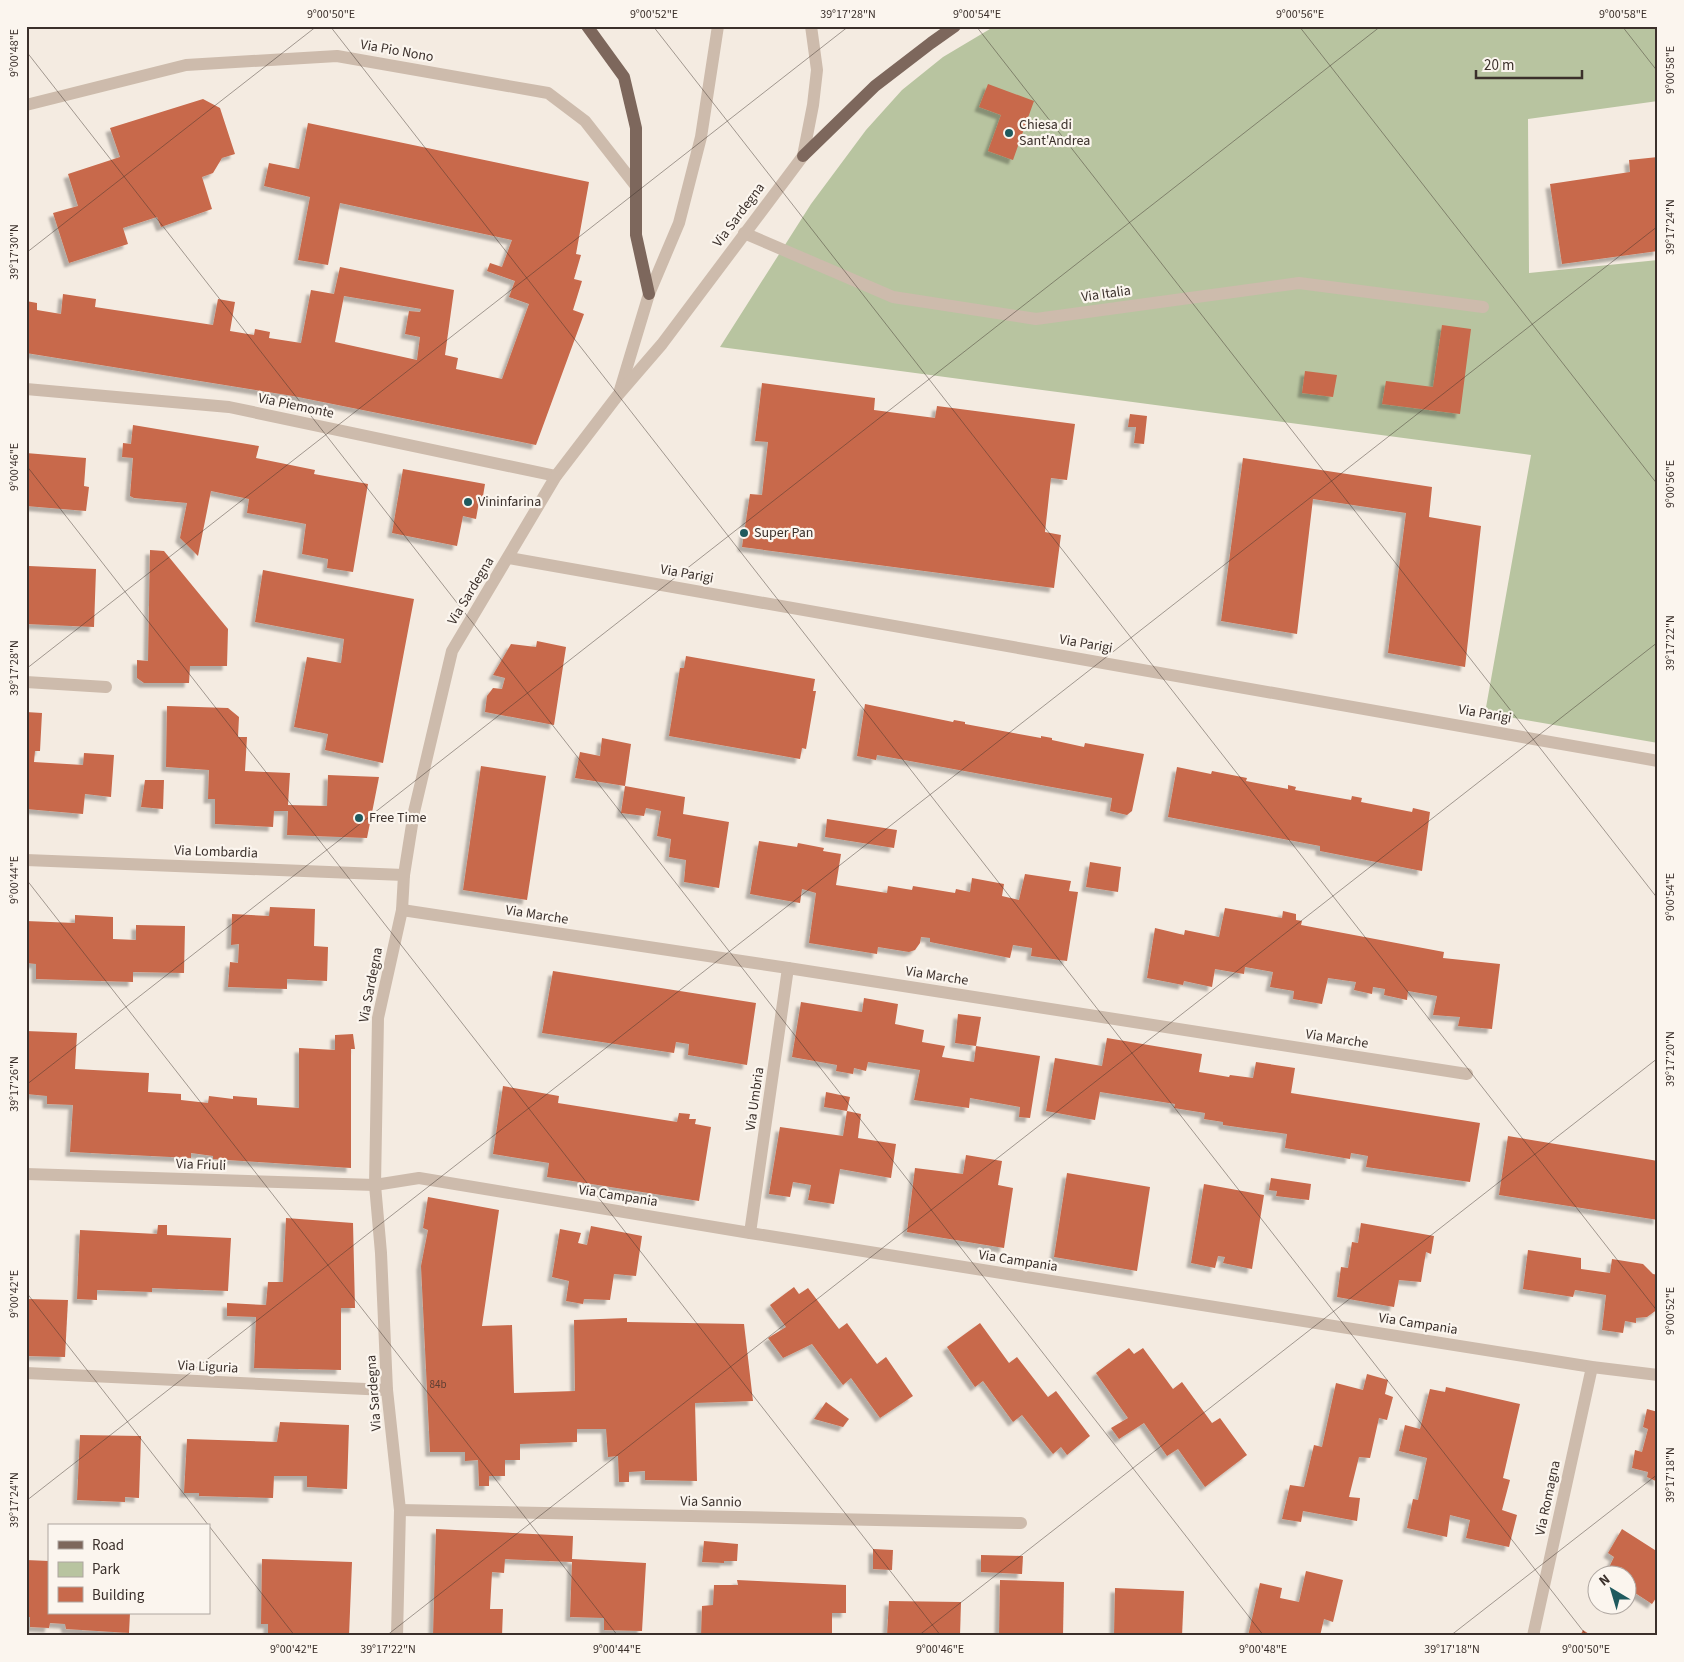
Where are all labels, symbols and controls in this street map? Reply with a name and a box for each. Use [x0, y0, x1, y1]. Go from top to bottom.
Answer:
text: 9°00'50"E [307, 6, 355, 23]
text: 9°00'52"E [630, 6, 678, 23]
text: 39°17'28"N [820, 6, 876, 23]
text: 9°00'54"E [953, 6, 1001, 23]
text: 9°00'56"E [1276, 6, 1324, 23]
text: 9°00'58"E [1599, 6, 1647, 23]
text: 9°00'48"E [6, 29, 23, 77]
street label: Via Pio Nono [359, 35, 435, 67]
text: 9°00'58"E [1662, 46, 1679, 94]
scale bar [1476, 48, 1583, 80]
text: 20 m [1484, 55, 1514, 76]
place label: Chiesa di Sant'Andrea [1019, 115, 1090, 151]
marker: Chiesa di Sant'Andrea [1003, 127, 1015, 139]
street label: Via Sardegna [708, 179, 770, 251]
text: 39°17'24"N [1662, 199, 1679, 255]
text: 39°17'30"N [6, 224, 23, 280]
street label: Via Italia [1080, 281, 1132, 307]
street label: Via Piemonte [256, 388, 336, 424]
text: 9°00'46"E [6, 443, 23, 491]
text: 9°00'56"E [1662, 460, 1679, 508]
place label: Vininfarina [478, 492, 541, 512]
marker: Vininfarina [462, 496, 474, 508]
place label: Super Pan [754, 523, 814, 543]
marker: Super Pan [738, 527, 750, 539]
street label: Via Sardegna [443, 553, 499, 629]
street label: Via Parigi [659, 559, 715, 589]
text: 39°17'22"N [1662, 615, 1679, 671]
street label: Via Parigi [1058, 629, 1114, 659]
text: 39°17'28"N [6, 640, 23, 696]
street label: Via Parigi [1457, 699, 1513, 729]
place label: Free Time [369, 808, 427, 828]
marker: Free Time [353, 812, 365, 824]
street label: Via Lombardia [174, 841, 258, 863]
text: 9°00'44"E [6, 856, 23, 904]
text: 9°00'54"E [1662, 873, 1679, 921]
street label: Via Marche [504, 900, 570, 930]
street label: Via Sardegna [354, 946, 388, 1024]
street label: Via Marche [904, 961, 970, 991]
street label: Via Marche [1304, 1024, 1370, 1054]
text: 39°17'20"N [1662, 1031, 1679, 1087]
text: 39°17'26"N [6, 1056, 23, 1112]
street label: Via Umbria [741, 1066, 769, 1132]
street label: Via Friuli [176, 1154, 226, 1176]
street label: Via Campania [577, 1180, 659, 1212]
street label: Via Campania [977, 1245, 1059, 1277]
text: 9°00'42"E [6, 1270, 23, 1318]
text: 9°00'52"E [1662, 1287, 1679, 1335]
street label: Via Campania [1377, 1308, 1459, 1340]
street label: Via Sardegna [361, 1354, 387, 1432]
street label: Via Liguria [177, 1355, 239, 1379]
house number: 84b [429, 1377, 447, 1392]
text: 39°17'18"N [1662, 1447, 1679, 1503]
street label: Via Romagna [1530, 1459, 1566, 1537]
text: 39°17'24"N [6, 1472, 23, 1528]
street label: Via Sannio [680, 1491, 742, 1513]
legend [48, 1524, 210, 1614]
text: Road [92, 1535, 124, 1556]
text: Park [92, 1559, 121, 1580]
north arrow [1586, 1564, 1636, 1614]
text: N [1595, 1570, 1614, 1591]
text: Building [92, 1585, 145, 1606]
text: 9°00'42"E [270, 1641, 318, 1658]
text: 39°17'22"N [360, 1641, 416, 1658]
text: 9°00'44"E [593, 1641, 641, 1658]
text: 9°00'46"E [916, 1641, 964, 1658]
text: 9°00'48"E [1239, 1641, 1287, 1658]
text: 39°17'18"N [1424, 1641, 1480, 1658]
text: 9°00'50"E [1562, 1641, 1610, 1658]

